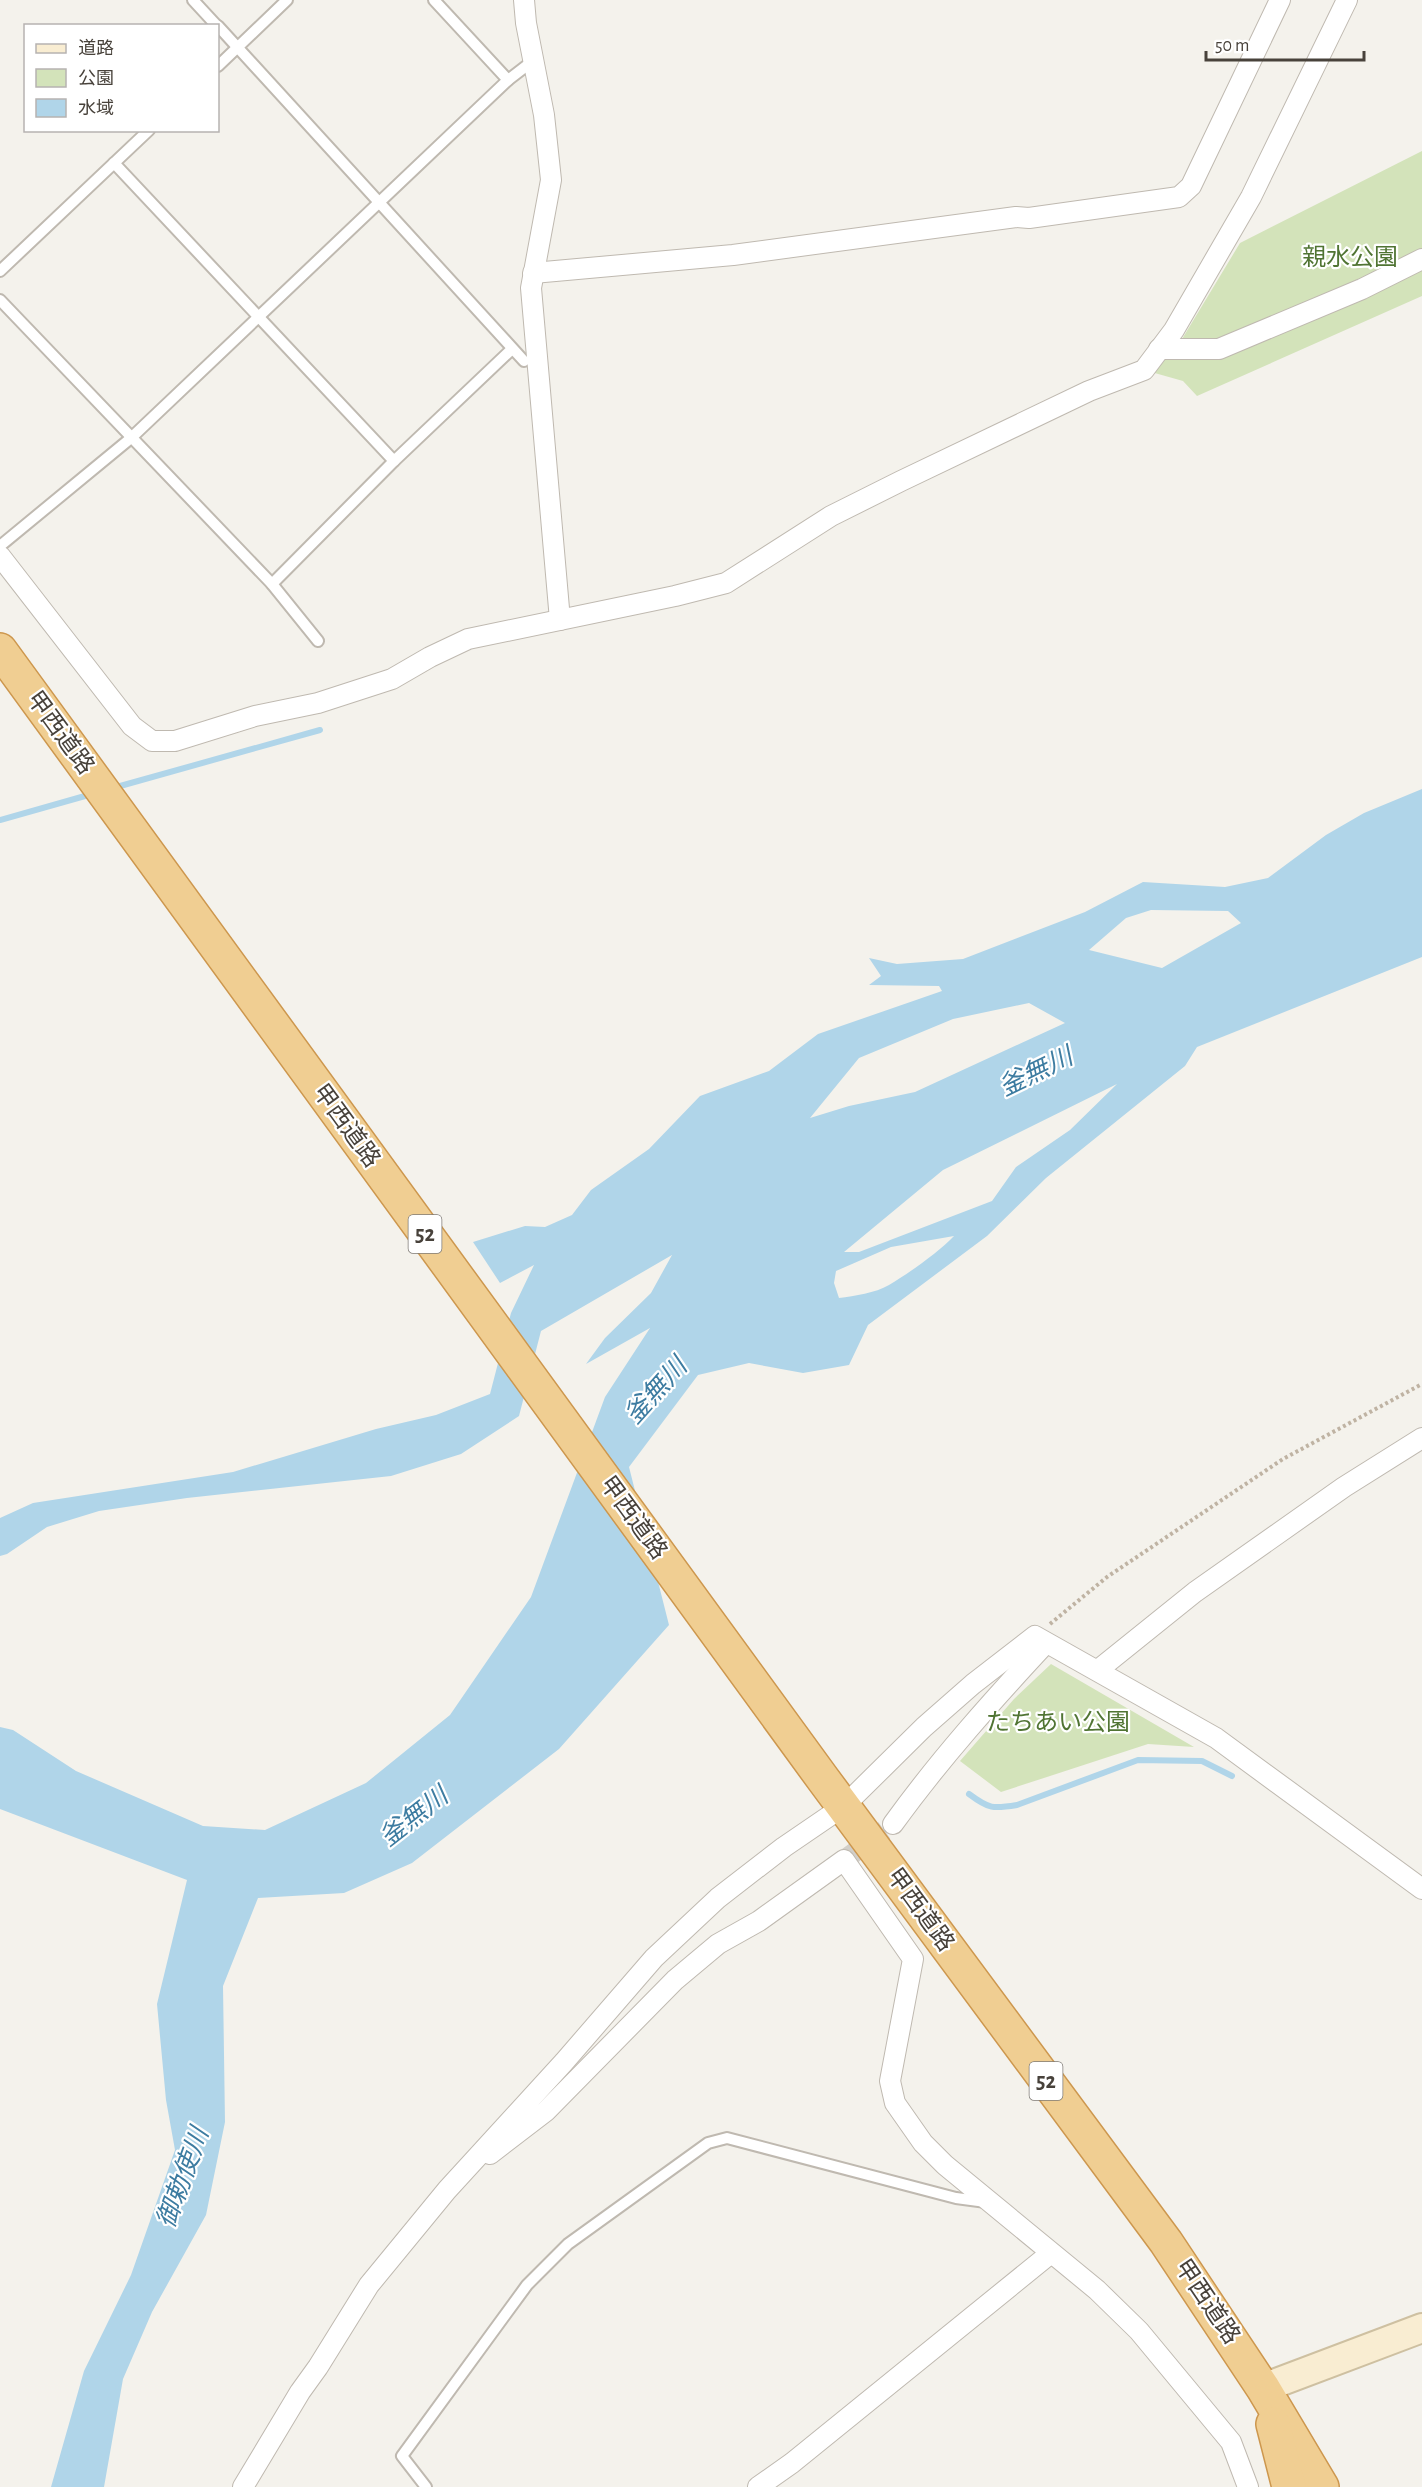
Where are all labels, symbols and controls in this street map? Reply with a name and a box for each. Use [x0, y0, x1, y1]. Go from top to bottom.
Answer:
legend [24, 24, 219, 132]
scale bar [1206, 24, 1364, 62]
text: 50 m [1215, 37, 1249, 55]
text: 道路 [78, 38, 114, 58]
text: 公園 [78, 69, 114, 88]
text: 水域 [78, 99, 114, 118]
park label: 親水公園 [1302, 244, 1398, 270]
street label: 甲西道路 [22, 686, 100, 779]
water label: 釜無川 [995, 1041, 1079, 1101]
street label: 甲西道路 [308, 1079, 386, 1172]
road number: 52 [408, 1215, 442, 1253]
water label: 釜無川 [619, 1350, 694, 1429]
street label: 甲西道路 [595, 1471, 673, 1564]
park label: たちあい公園 [986, 1710, 1130, 1735]
water label: 釜無川 [375, 1780, 455, 1851]
street label: 甲西道路 [882, 1863, 960, 1956]
road number: 52 [1030, 2062, 1062, 2100]
water label: 御勅使川 [152, 2122, 214, 2231]
street label: 甲西道路 [1170, 2254, 1245, 2349]

